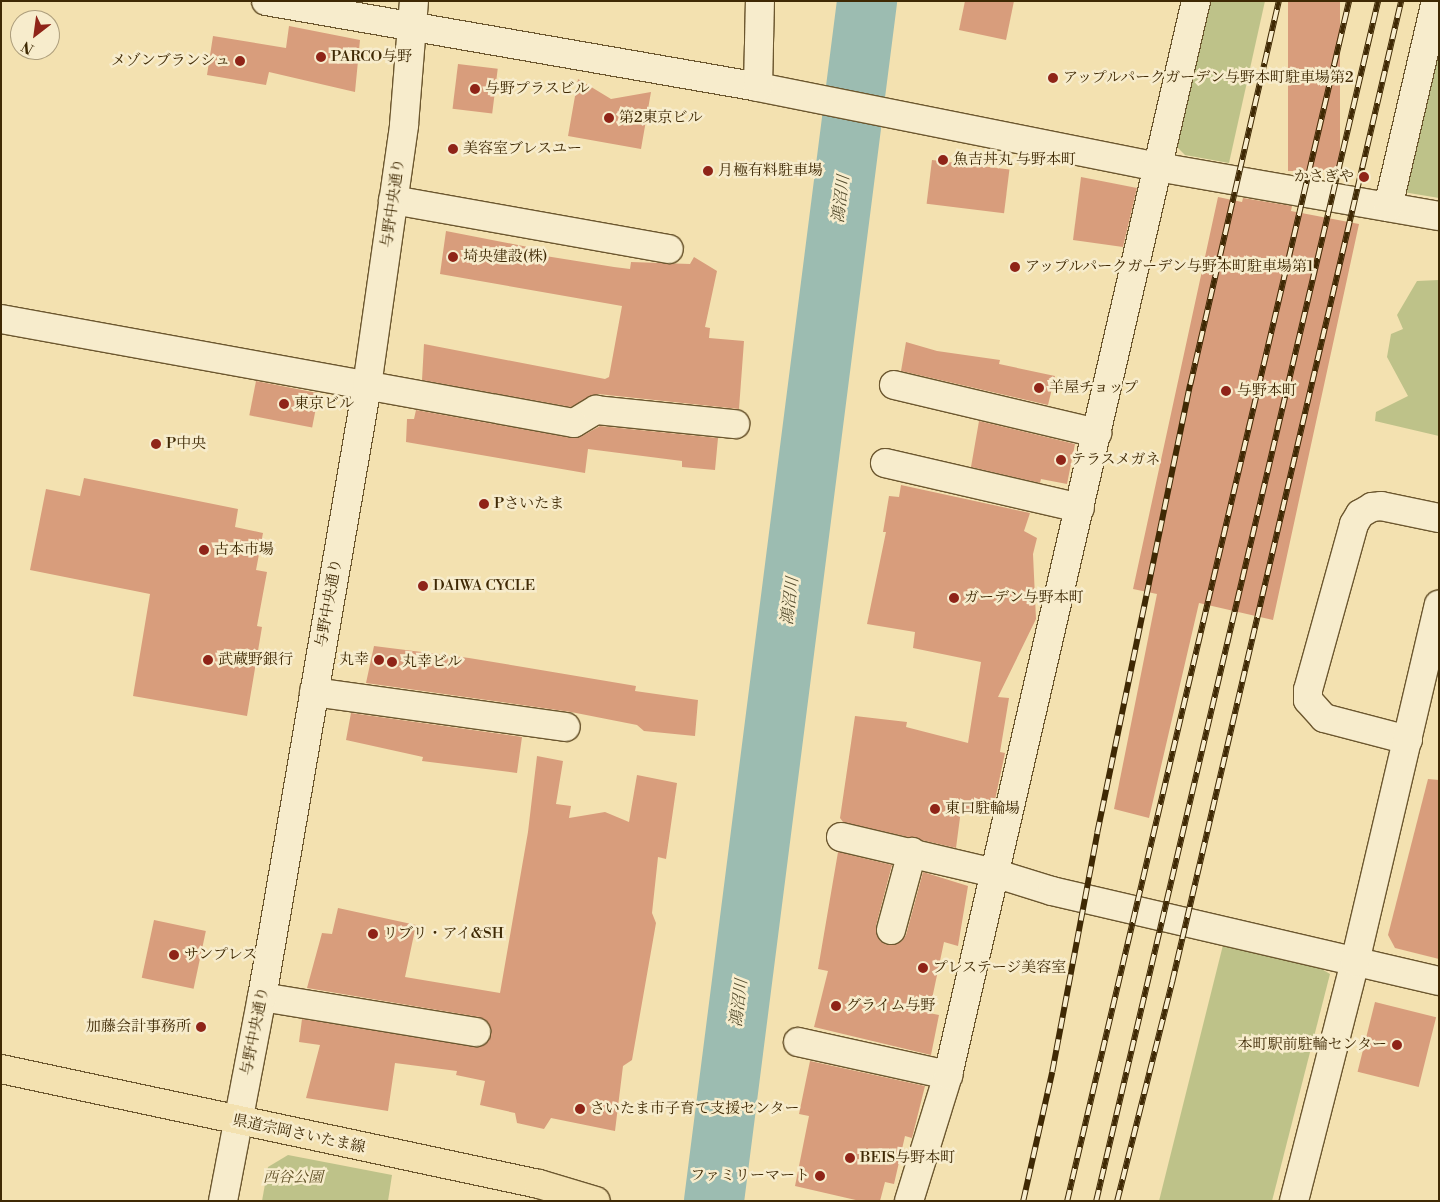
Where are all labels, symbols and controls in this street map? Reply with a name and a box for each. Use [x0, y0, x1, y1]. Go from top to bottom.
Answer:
north arrow [10, 10, 60, 60]
text: N [19, 37, 37, 58]
place label: PARCO与野 [331, 48, 412, 66]
marker: PARCO与野 [315, 51, 327, 63]
place label: メゾンブランシュ [110, 52, 230, 70]
marker: メゾンブランシュ [234, 55, 246, 67]
place label: アップルパークガーデン与野本町駐車場第2 [1063, 69, 1357, 87]
marker: アップルパークガーデン与野本町駐車場第2 [1047, 72, 1059, 84]
place label: 与野プラスビル [485, 80, 590, 98]
marker: 与野プラスビル [469, 83, 481, 95]
place label: 第2東京ビル [619, 109, 703, 127]
marker: 第2東京ビル [603, 112, 615, 124]
place label: 美容室ブレスユー [463, 140, 583, 158]
marker: 美容室ブレスユー [447, 143, 459, 155]
place label: 魚吉丼丸 与野本町 [953, 151, 1076, 169]
marker: 魚吉丼丸 与野本町 [937, 154, 949, 166]
street label: 与野中央通り [378, 157, 408, 249]
place label: 月極有料駐車場 [718, 162, 823, 180]
marker: 月極有料駐車場 [702, 165, 714, 177]
place label: かさぎや [1294, 168, 1354, 186]
marker: かさぎや [1358, 171, 1370, 183]
water label: 鴻沼川 [829, 174, 853, 224]
place label: 埼央建設(株) [463, 248, 547, 266]
marker: 埼央建設(株) [447, 251, 459, 263]
place label: アップルパークガーデン与野本町駐車場第1 [1025, 258, 1316, 276]
marker: アップルパークガーデン与野本町駐車場第1 [1009, 261, 1021, 273]
place label: 羊屋チョップ [1049, 379, 1139, 397]
marker: 羊屋チョップ [1033, 382, 1045, 394]
place label: 与野本町 [1237, 382, 1297, 400]
marker: 与野本町 [1219, 384, 1233, 398]
place label: 東京ビル [294, 395, 354, 413]
marker: 東京ビル [278, 398, 290, 410]
place label: P中央 [166, 435, 206, 453]
marker: P中央 [150, 438, 162, 450]
place label: テラスメガネ [1071, 451, 1161, 469]
marker: テラスメガネ [1055, 454, 1067, 466]
place label: Pさいたま [494, 495, 564, 513]
marker: Pさいたま [478, 498, 490, 510]
place label: 古本市場 [214, 541, 274, 559]
marker: 古本市場 [198, 544, 210, 556]
street label: 与野中央通り [312, 557, 346, 649]
water label: 鴻沼川 [778, 576, 802, 626]
place label: DAIWA CYCLE [433, 577, 535, 595]
marker: DAIWA CYCLE [417, 580, 429, 592]
place label: ガーデン与野本町 [964, 589, 1084, 607]
marker: ガーデン与野本町 [948, 592, 960, 604]
place label: 武蔵野銀行 [218, 651, 293, 669]
place label: 丸幸 [339, 651, 369, 669]
place label: 丸幸ビル [402, 653, 462, 671]
marker: 武蔵野銀行 [202, 654, 214, 666]
marker: 丸幸 [373, 654, 385, 666]
marker: 丸幸ビル [386, 656, 398, 668]
place label: 東口駐輪場 [945, 800, 1020, 818]
marker: 東口駐輪場 [929, 803, 941, 815]
place label: リブリ・アイ&SH [383, 925, 506, 943]
marker: リブリ・アイ&SH [367, 928, 379, 940]
place label: サンプレス [184, 946, 259, 964]
marker: サンプレス [168, 949, 180, 961]
place label: プレステージ美容室 [933, 959, 1068, 977]
marker: プレステージ美容室 [917, 962, 929, 974]
water label: 鴻沼川 [727, 978, 751, 1028]
street label: 与野中央通り [238, 985, 272, 1077]
place label: グライム与野 [846, 997, 936, 1015]
marker: グライム与野 [830, 1000, 842, 1012]
place label: 加藤会計事務所 [86, 1018, 191, 1036]
marker: 加藤会計事務所 [195, 1021, 207, 1033]
place label: 本町駅前駐輪センター [1237, 1036, 1387, 1054]
marker: 本町駅前駐輪センター [1391, 1039, 1403, 1051]
place label: さいたま市子育て支援センター [590, 1100, 800, 1118]
marker: さいたま市子育て支援センター [574, 1103, 586, 1115]
street label: 県道宗岡さいたま線 [231, 1111, 367, 1157]
place label: BEIS与野本町 [860, 1149, 955, 1167]
marker: BEIS与野本町 [844, 1152, 856, 1164]
place label: ファミリーマート [690, 1167, 810, 1185]
park label: 西谷公園 [263, 1169, 323, 1187]
marker: ファミリーマート [814, 1170, 826, 1182]

